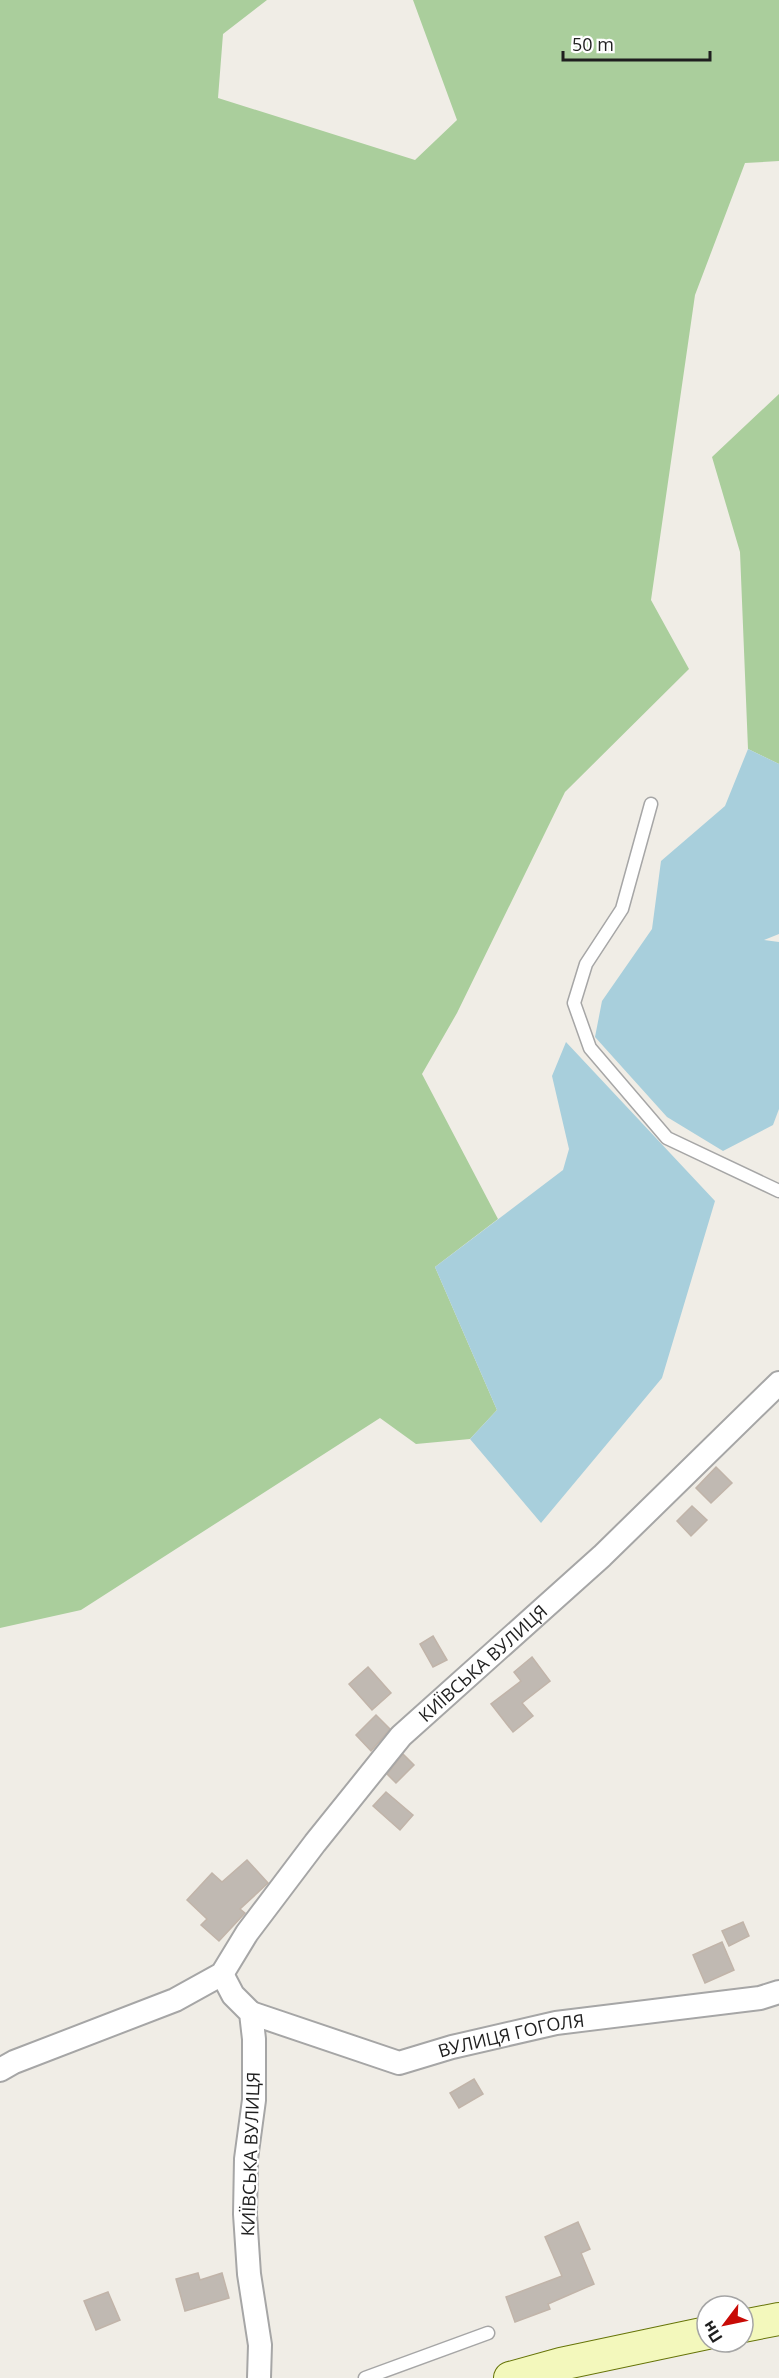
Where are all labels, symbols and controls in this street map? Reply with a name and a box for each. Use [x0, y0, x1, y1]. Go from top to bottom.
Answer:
scale bar [563, 24, 710, 62]
text: 50 m [572, 32, 614, 56]
street label: КИЇВСЬКА ВУЛИЦЯ [413, 1599, 552, 1727]
street label: ВУЛИЦЯ ГОГОЛЯ [435, 2008, 586, 2063]
street label: КИЇВСЬКА ВУЛИЦЯ [235, 2071, 265, 2237]
north arrow [695, 2294, 755, 2354]
text: Пн [697, 2317, 728, 2347]

